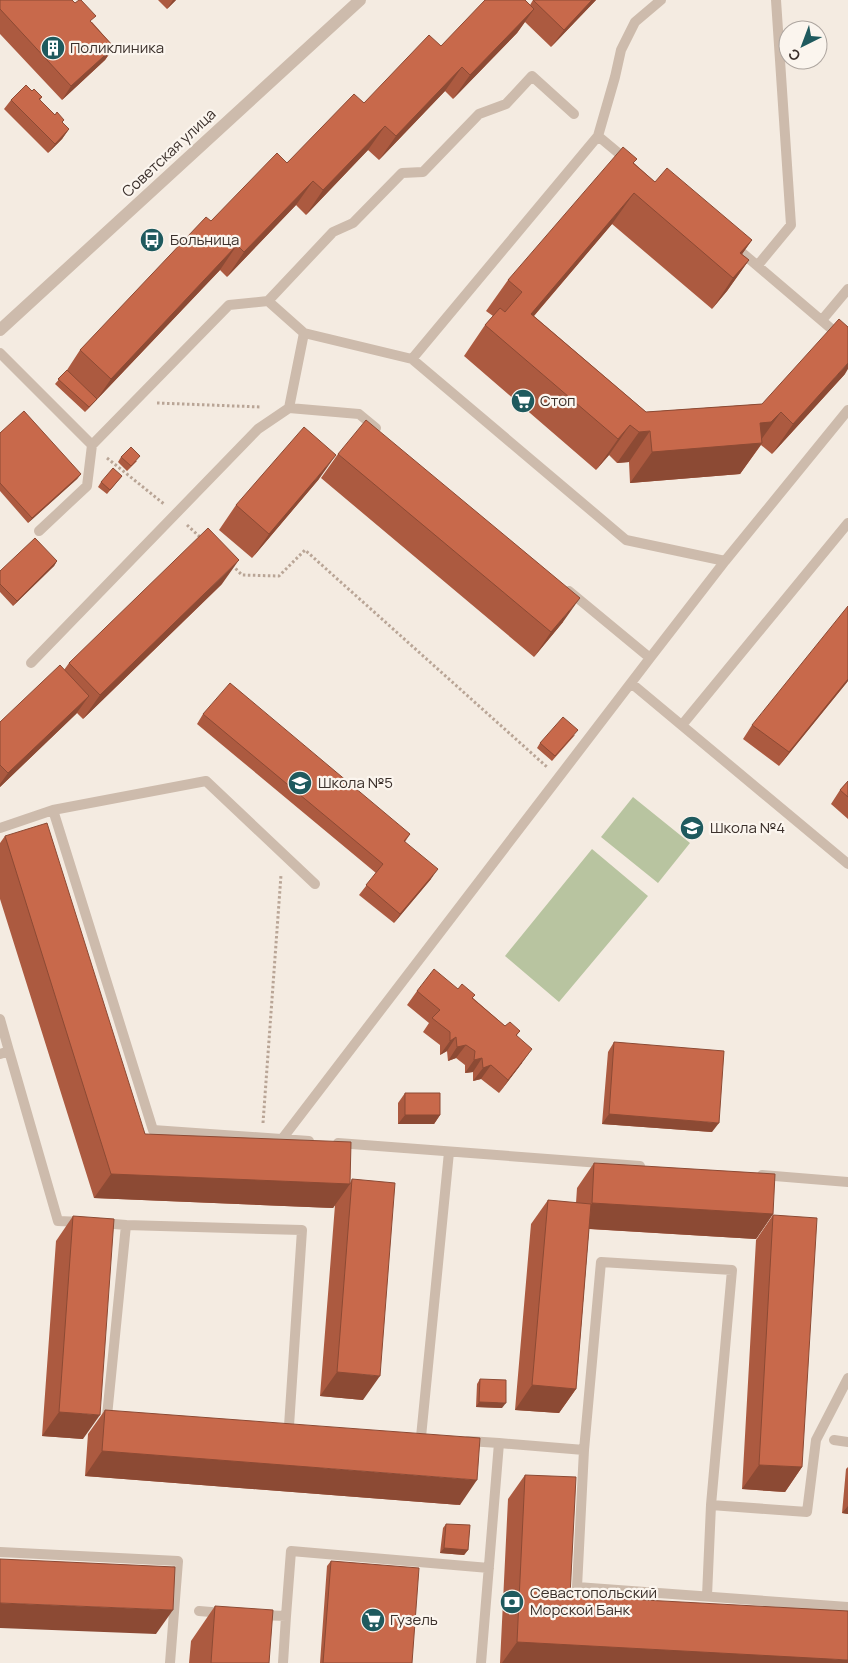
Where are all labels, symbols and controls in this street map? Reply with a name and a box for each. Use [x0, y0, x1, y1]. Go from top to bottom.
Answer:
north arrow [778, 20, 828, 70]
building icon: Поликлиника [40, 35, 66, 61]
place label: Поликлиника [70, 37, 164, 58]
text: С [784, 45, 804, 66]
street label: Советская улица [117, 104, 220, 202]
bus stop icon: Больница [139, 227, 165, 253]
place label: Больница [170, 229, 239, 250]
supermarket icon: Стоп [510, 388, 536, 414]
place label: Стоп [540, 390, 576, 411]
school or university icon: Школа №5 [287, 770, 313, 796]
place label: Школа №5 [318, 772, 393, 793]
school or university icon: Школа №4 [679, 815, 705, 841]
place label: Школа №4 [710, 817, 785, 838]
place label: Севастопольский Морской Банк [530, 1582, 657, 1620]
bank icon: Севастопольский Морской Банк [499, 1589, 525, 1615]
supermarket icon: Гузель [360, 1607, 386, 1633]
place label: Гузель [390, 1609, 438, 1630]

